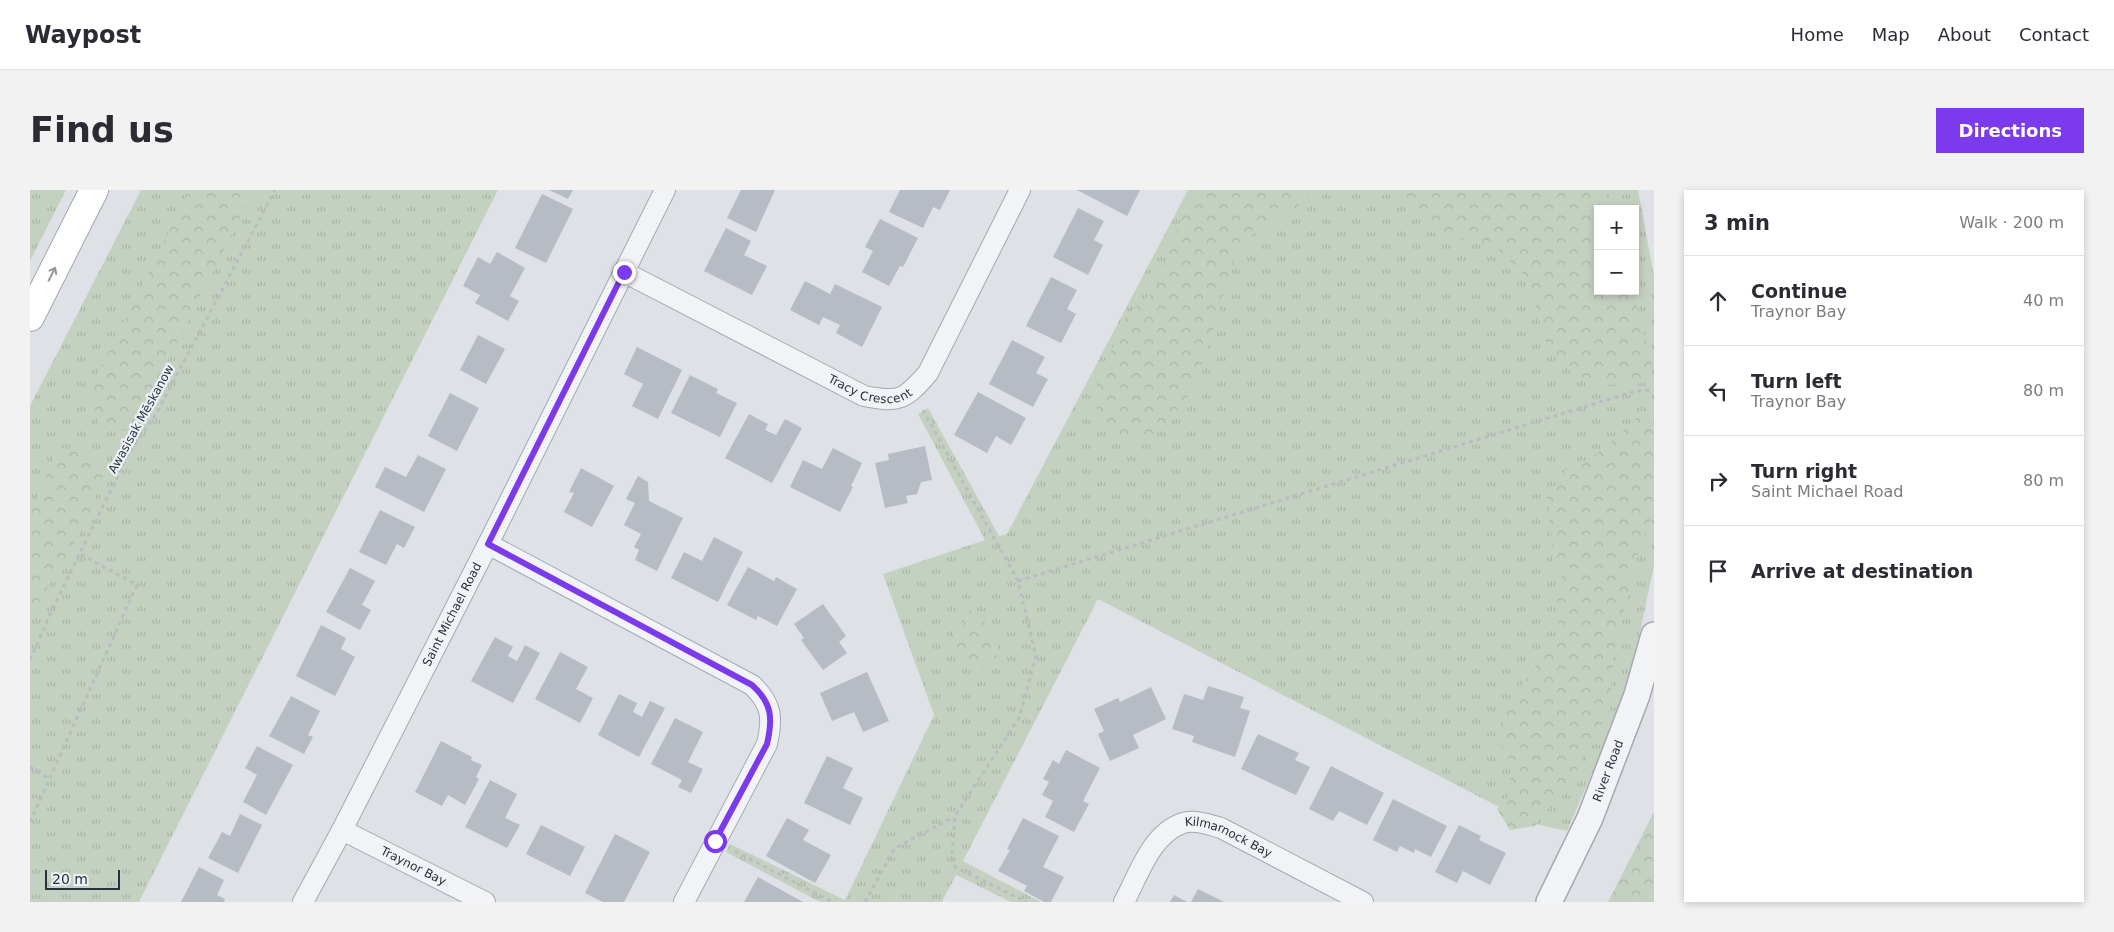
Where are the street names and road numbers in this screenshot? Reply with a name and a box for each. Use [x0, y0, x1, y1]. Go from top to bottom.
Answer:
street label: Awasisak Mēskanow [105, 362, 177, 476]
street label: Tracy Crescent [825, 371, 915, 406]
street label: Saint Michael Road [420, 560, 484, 669]
street label: River Road [1590, 738, 1626, 804]
street label: Kilmarnock Bay [1184, 814, 1274, 860]
street label: Traynor Bay [378, 843, 448, 888]

